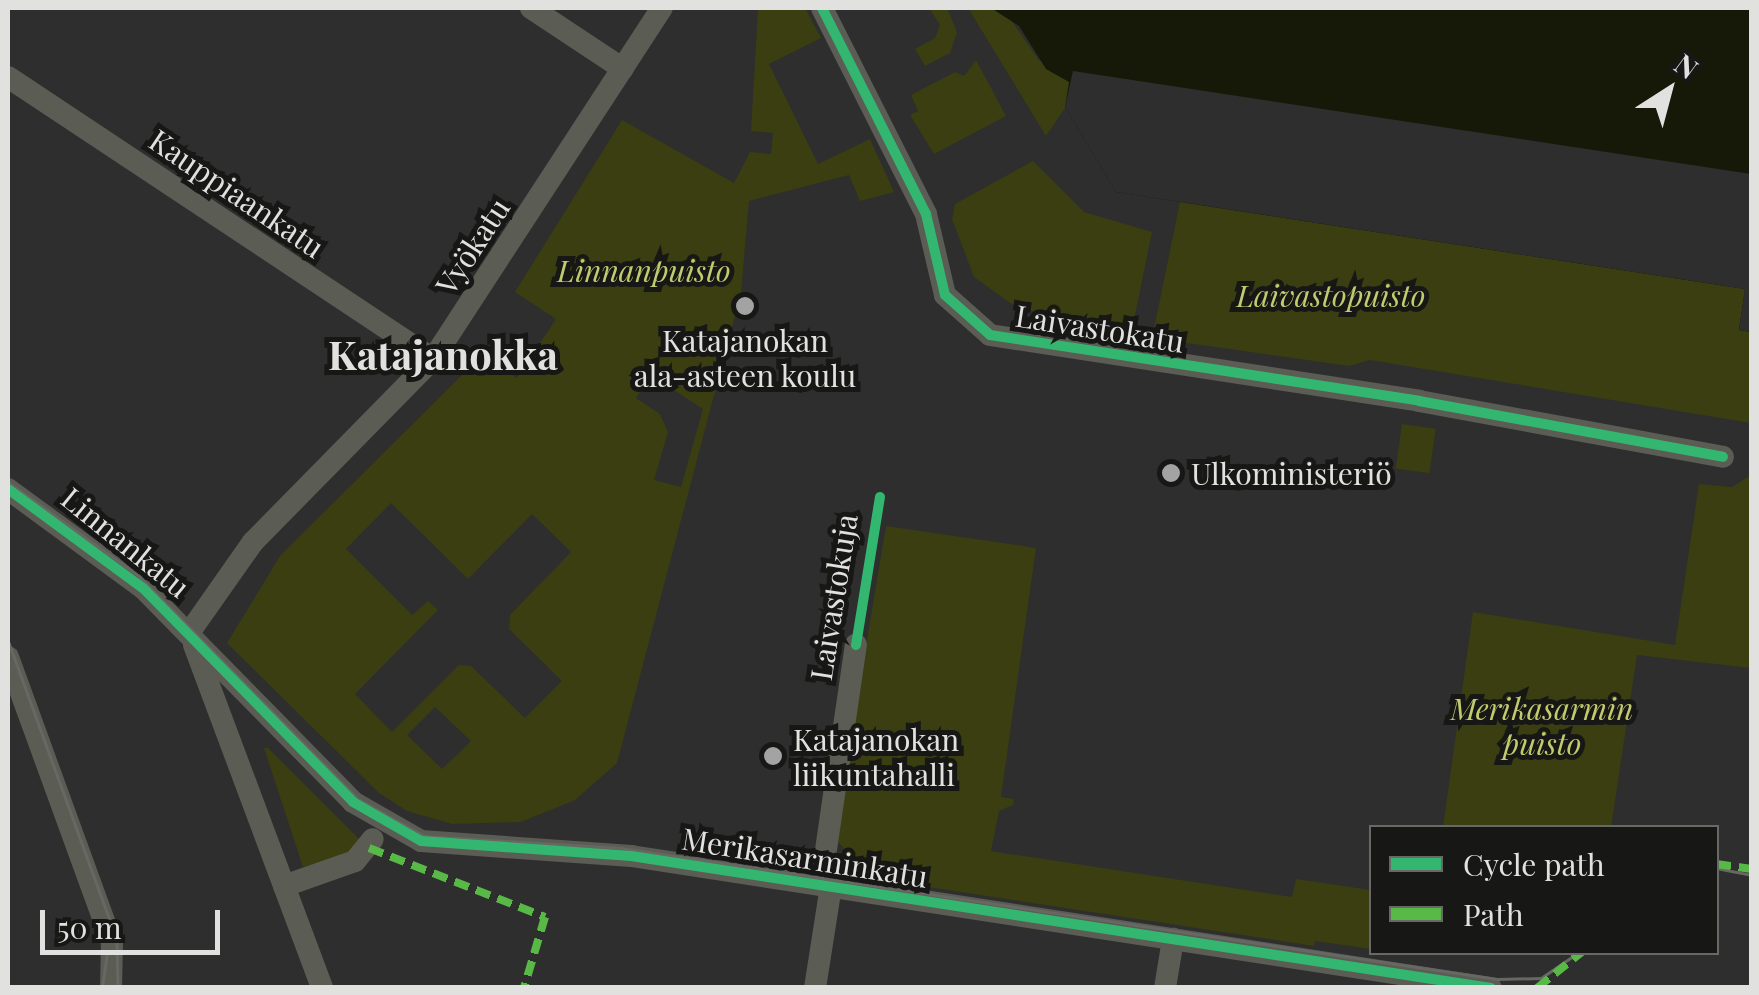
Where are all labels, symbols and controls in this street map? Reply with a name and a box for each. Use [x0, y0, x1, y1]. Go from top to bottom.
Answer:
north arrow [1619, 40, 1719, 140]
text: N [1668, 44, 1706, 86]
street label: Kauppiaankatu [143, 121, 331, 265]
street label: Vyökatu [428, 191, 516, 301]
park label: Linnanpuisto [557, 252, 731, 288]
park label: Laivastopuisto [1237, 277, 1425, 313]
marker: Katajanokan ala-asteen koulu [734, 295, 756, 317]
street label: Laivastokatu [1013, 297, 1187, 359]
place label: Katajanokan ala-asteen koulu [633, 322, 857, 392]
district label: Katajanokka [328, 330, 558, 378]
place label: Ulkoministeriö [1191, 455, 1392, 491]
marker: Ulkoministeriö [1160, 462, 1182, 484]
street label: Linnankatu [55, 479, 197, 605]
street label: Laivastokuja [802, 511, 864, 683]
park label: Merikasarmin puisto [1451, 690, 1633, 760]
place label: Katajanokan liikuntahalli [793, 721, 959, 792]
marker: Katajanokan liikuntahalli [762, 745, 784, 767]
street label: Merikasarminkatu [680, 820, 930, 894]
legend [1369, 825, 1719, 955]
text: Cycle path [1463, 844, 1605, 884]
scale bar [45, 890, 225, 952]
text: Path [1463, 894, 1524, 934]
text: 50 m [57, 907, 122, 947]

